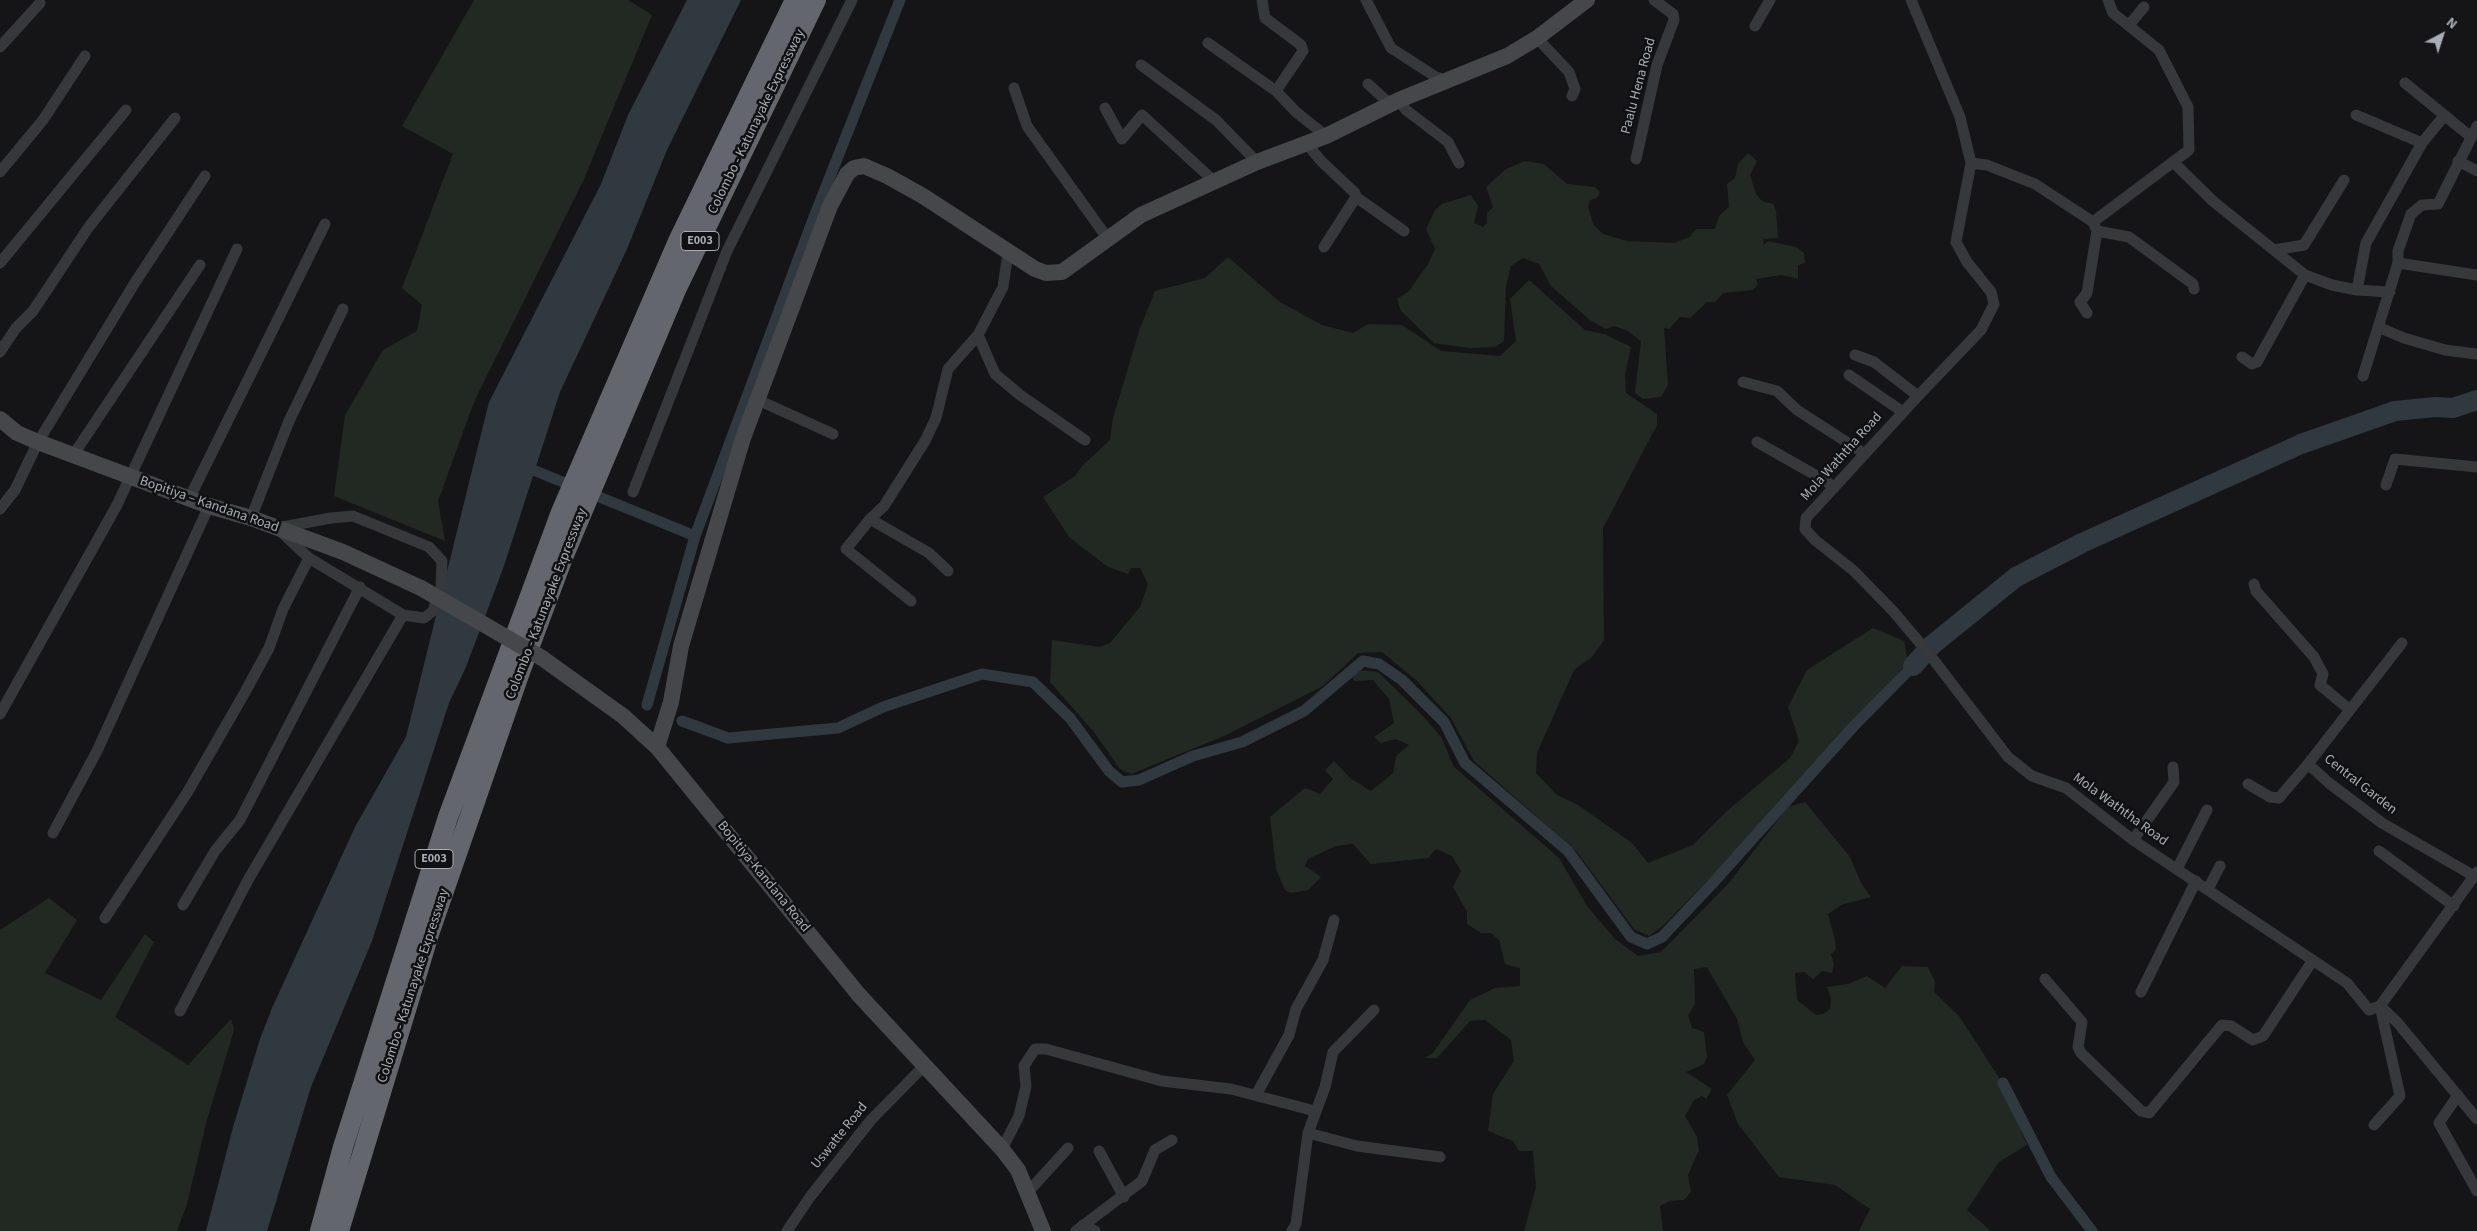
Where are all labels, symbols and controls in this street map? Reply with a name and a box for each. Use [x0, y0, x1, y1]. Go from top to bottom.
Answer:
north arrow [2417, 10, 2467, 60]
text: N [2442, 13, 2462, 34]
street label: Colombo - Katunayake Expressway [705, 27, 809, 217]
street label: Paalu Hena Road [1618, 36, 1660, 136]
road number: E003 [681, 232, 719, 250]
street label: Mola Waththa Road [1798, 409, 1886, 505]
street label: Bopitiya – Kandana Road [137, 473, 281, 537]
street label: Colombo - Katunayake Expressway [503, 506, 591, 702]
street label: Central Garden [2320, 751, 2400, 819]
street label: Mola Waththa Road [2069, 770, 2171, 850]
street label: Bopitiya-Kandana Road [713, 818, 813, 936]
road number: E003 [415, 850, 453, 869]
street label: Colombo - Katunayake Expressway [375, 887, 453, 1085]
street label: Uswatte Road [808, 1099, 872, 1173]

